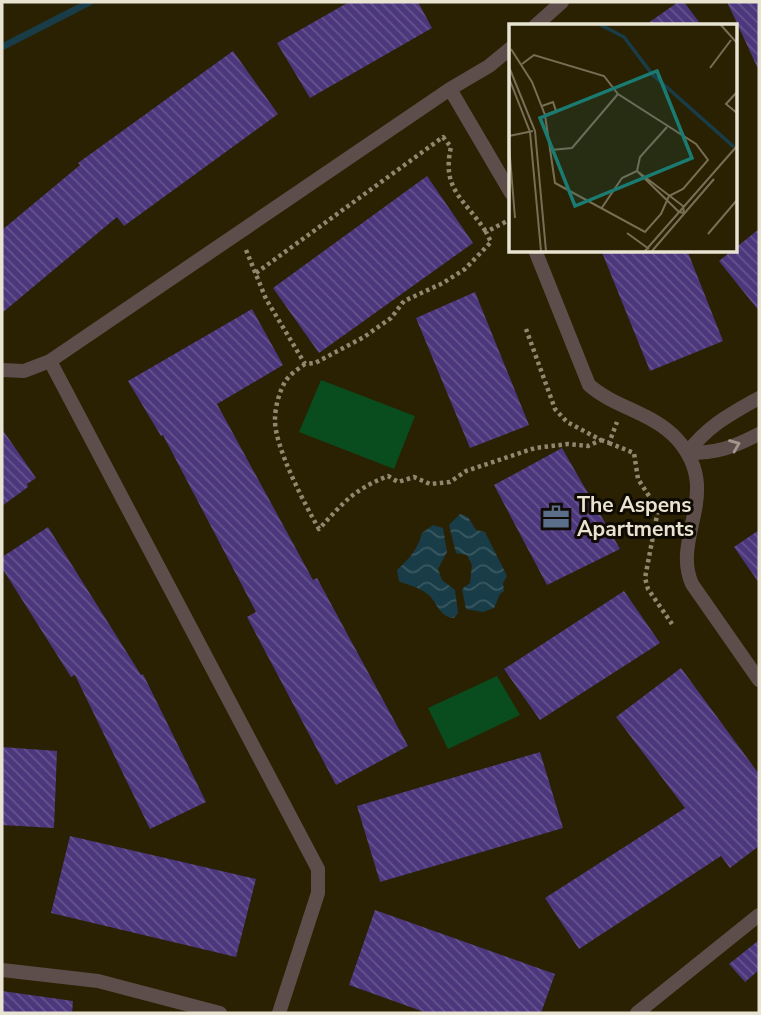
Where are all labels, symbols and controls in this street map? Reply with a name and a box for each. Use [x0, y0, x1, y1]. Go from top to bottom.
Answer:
inset map [509, 24, 736, 252]
one-way arrow [729, 440, 741, 454]
place label: The Aspens Apartments [577, 491, 694, 543]
office icon: The Aspens Apartments [541, 502, 571, 532]

